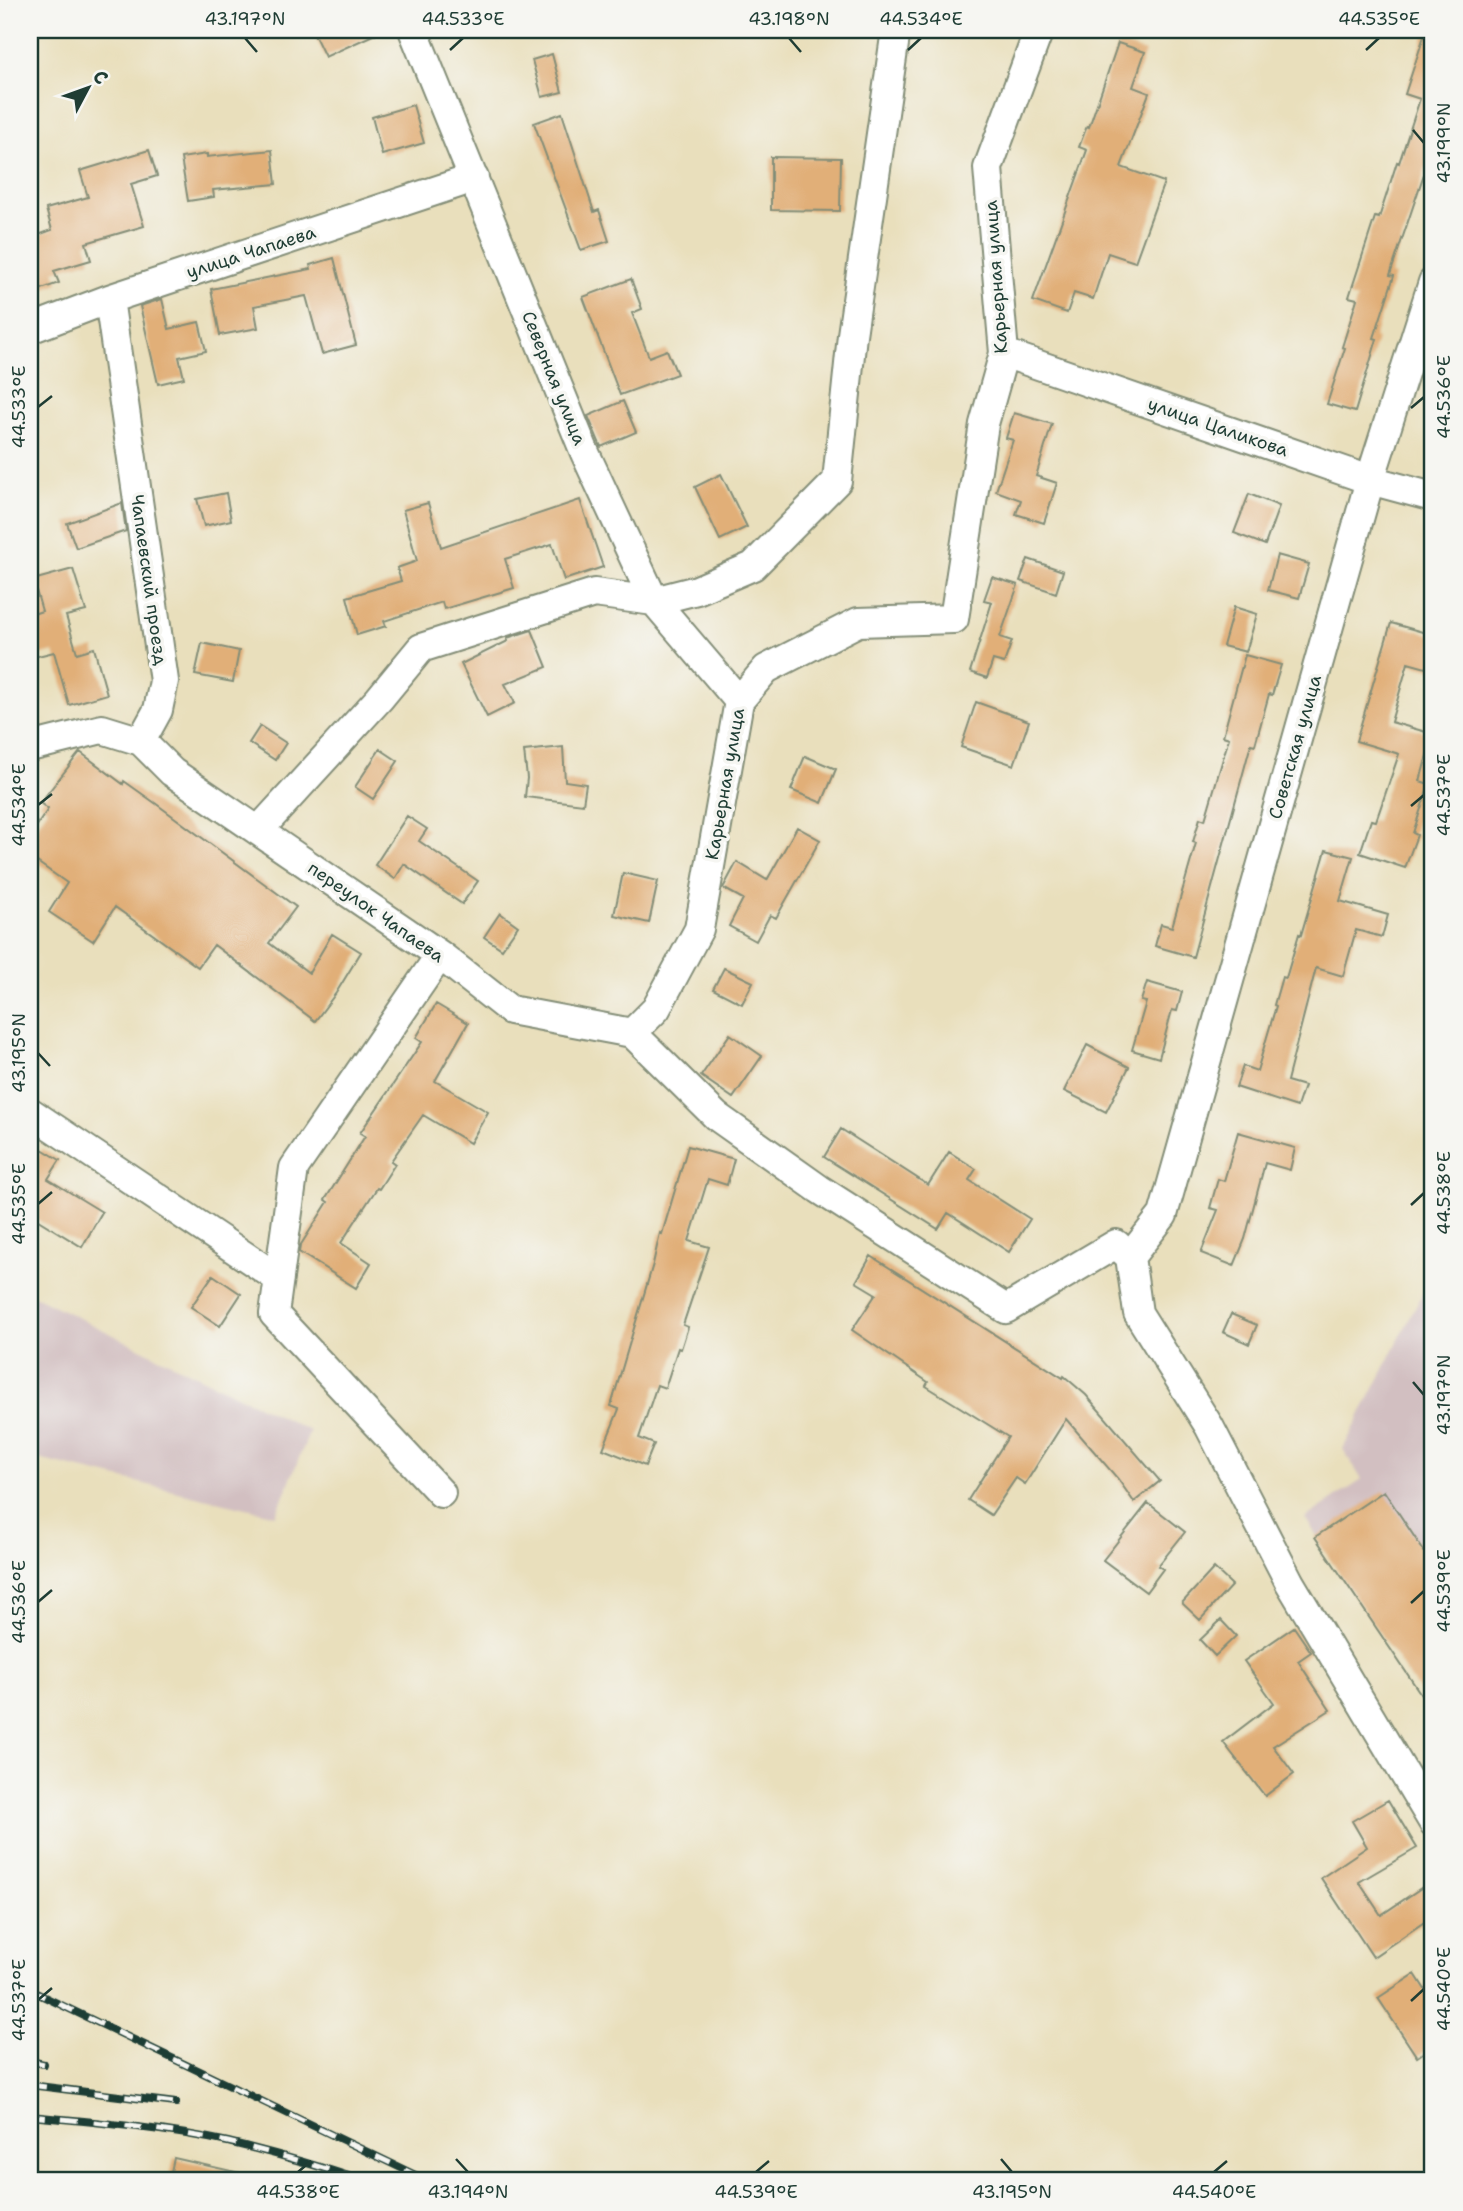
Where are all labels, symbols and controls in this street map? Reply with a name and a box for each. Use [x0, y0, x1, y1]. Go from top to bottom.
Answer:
text: 43.197°N [205, 7, 285, 31]
text: 44.533°E [421, 7, 505, 31]
text: 43.198°N [748, 7, 830, 31]
text: 44.534°E [879, 7, 963, 31]
text: 44.535°E [1338, 7, 1420, 31]
north arrow [52, 52, 122, 122]
text: С [87, 65, 114, 90]
text: 43.199°N [1432, 102, 1456, 184]
street label: Карьерная улица [979, 199, 1013, 355]
street label: улица Чапаева [183, 220, 319, 284]
street label: Северная улица [516, 307, 592, 449]
text: 44.536°E [1432, 355, 1456, 439]
text: 44.533°E [7, 365, 31, 449]
street label: улица Цаликова [1145, 392, 1291, 462]
street label: Чапаевский проезд [125, 493, 173, 668]
street label: Советская улица [1263, 672, 1327, 822]
street label: Карьерная улица [700, 706, 750, 862]
text: 44.537°E [1432, 754, 1456, 836]
text: 44.534°E [7, 763, 31, 847]
street label: переулок Чапаева [303, 856, 449, 968]
text: 43.195°N [7, 1013, 31, 1093]
text: 44.538°E [1432, 1151, 1456, 1235]
text: 44.535°E [7, 1163, 31, 1245]
text: 43.197°N [1432, 1355, 1456, 1435]
text: 44.539°E [1432, 1549, 1456, 1633]
text: 44.536°E [7, 1560, 31, 1644]
text: 44.540°E [1432, 1947, 1456, 2031]
text: 44.537°E [7, 1959, 31, 2041]
text: 44.538°E [256, 2180, 340, 2204]
text: 43.194°N [427, 2180, 509, 2204]
text: 44.539°E [714, 2180, 798, 2204]
text: 43.195°N [972, 2180, 1052, 2204]
text: 44.540°E [1172, 2180, 1256, 2204]

